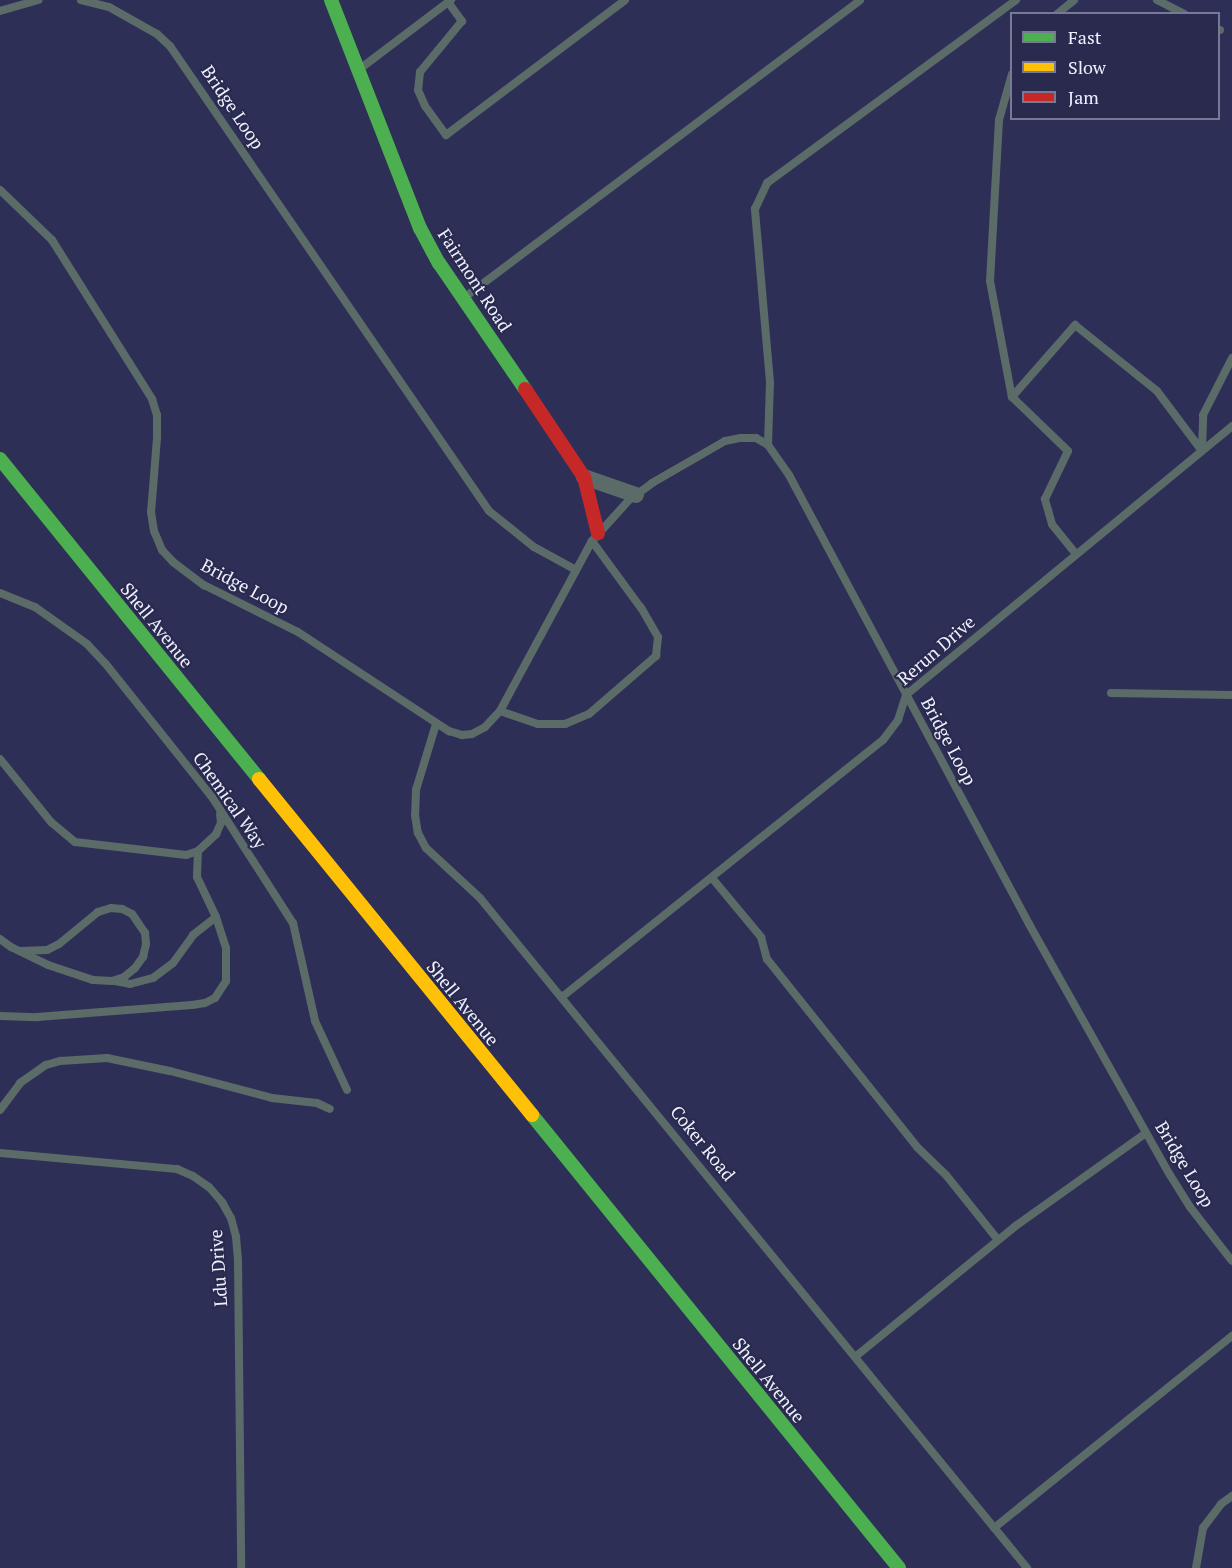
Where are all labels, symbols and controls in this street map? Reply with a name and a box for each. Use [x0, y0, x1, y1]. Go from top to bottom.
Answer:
legend [1010, 12, 1220, 120]
text: Fast [1068, 25, 1101, 49]
text: Slow [1068, 55, 1106, 79]
street label: Bridge Loop [197, 61, 269, 153]
text: Jam [1068, 85, 1099, 109]
street label: Fairmont Road [434, 224, 516, 336]
street label: Bridge Loop [197, 554, 293, 618]
street label: Shell Avenue [116, 578, 198, 672]
street label: Rerun Drive [893, 611, 979, 689]
street label: Bridge Loop [917, 693, 981, 789]
street label: Chemical Way [189, 747, 271, 853]
street label: Shell Avenue [422, 956, 504, 1050]
street label: Coker Road [666, 1101, 740, 1185]
street label: Bridge Loop [1151, 1117, 1219, 1211]
street label: Ldu Drive [205, 1229, 231, 1307]
street label: Shell Avenue [728, 1333, 810, 1427]

